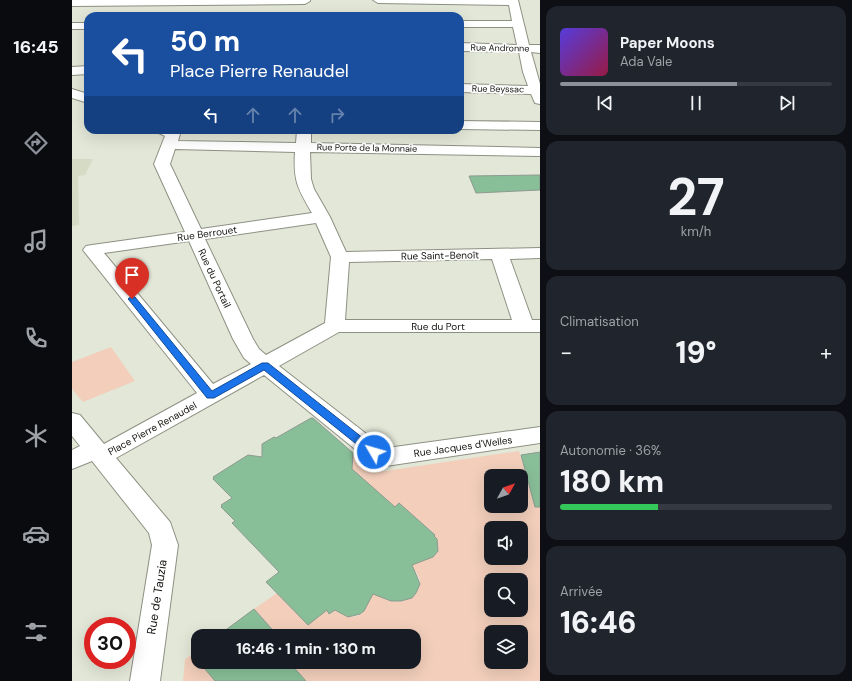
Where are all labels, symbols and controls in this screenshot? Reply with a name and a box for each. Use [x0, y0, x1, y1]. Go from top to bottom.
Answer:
text: 50 m [170, 23, 240, 60]
icon: left [104, 28, 156, 80]
text: Paper Moons [620, 33, 715, 53]
text: 16:45 [13, 35, 59, 59]
street label: Rue Andronne [471, 41, 529, 55]
text: Ada Vale [620, 53, 672, 70]
text: Place Pierre Renaudel [170, 59, 349, 83]
street label: Rue Beyssac [472, 83, 524, 95]
icon: previous [594, 92, 616, 114]
icon: pause [685, 92, 707, 114]
icon: next [776, 92, 798, 114]
icon: left [200, 104, 222, 126]
icon: ahead [242, 104, 264, 126]
icon: ahead [284, 104, 306, 126]
icon: right [326, 104, 348, 126]
icon: directions [22, 129, 50, 157]
street label: Rue Porte de la Monnaie [317, 141, 417, 155]
text: 27 [667, 163, 725, 231]
street label: Rue Berrouet [176, 223, 238, 244]
text: km/h [681, 223, 711, 240]
icon: music [22, 227, 50, 255]
street label: Rue du Portail [195, 247, 234, 310]
street label: Rue Saint-Benoît [401, 248, 479, 263]
pin [115, 258, 149, 299]
icon: arrive [121, 264, 143, 286]
text: Climatisation [560, 313, 639, 330]
street label: Rue du Port [411, 320, 465, 333]
icon: phone [22, 324, 50, 352]
text: 19° [675, 333, 717, 372]
text: − [560, 338, 572, 367]
text: + [820, 338, 832, 367]
street label: Place Pierre Renaudel [106, 399, 199, 458]
icon: climate [22, 422, 50, 450]
position arrow [353, 431, 395, 473]
street label: Rue Jacques d'Welles [413, 433, 513, 460]
text: Autonomie · 36% [560, 442, 661, 459]
text: 180 km [560, 462, 664, 501]
north arrow [484, 469, 528, 513]
map controls [484, 469, 528, 669]
icon: car [22, 520, 50, 548]
button: sound [484, 521, 528, 565]
street label: Rue de Tauzia [143, 558, 171, 636]
button: search [484, 573, 528, 617]
text: Arrivée [560, 583, 603, 600]
text: 16:46 [560, 603, 637, 642]
speed limit sign: 30 [84, 617, 136, 669]
icon: filters [22, 618, 50, 646]
button: layers [484, 625, 528, 669]
text: 16:46 · 1 min · 130 m [236, 639, 376, 659]

